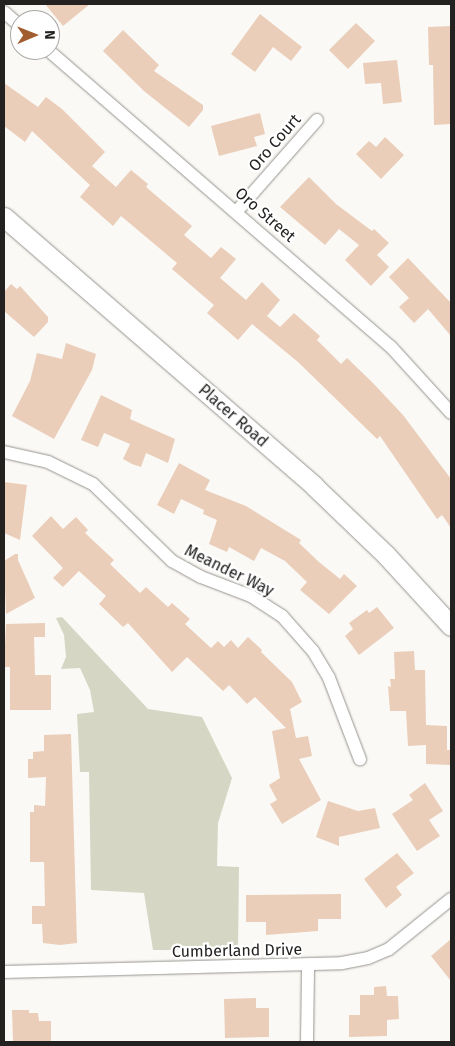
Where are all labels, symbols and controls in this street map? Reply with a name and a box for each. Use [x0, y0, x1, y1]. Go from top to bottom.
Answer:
north arrow [10, 10, 60, 60]
text: N [41, 30, 58, 40]
street label: Oro Court [245, 110, 305, 176]
street label: Oro Street [231, 184, 299, 246]
street label: Placer Road [194, 381, 272, 451]
street label: Meander Way [181, 541, 277, 601]
street label: Cumberland Drive [172, 940, 302, 962]

